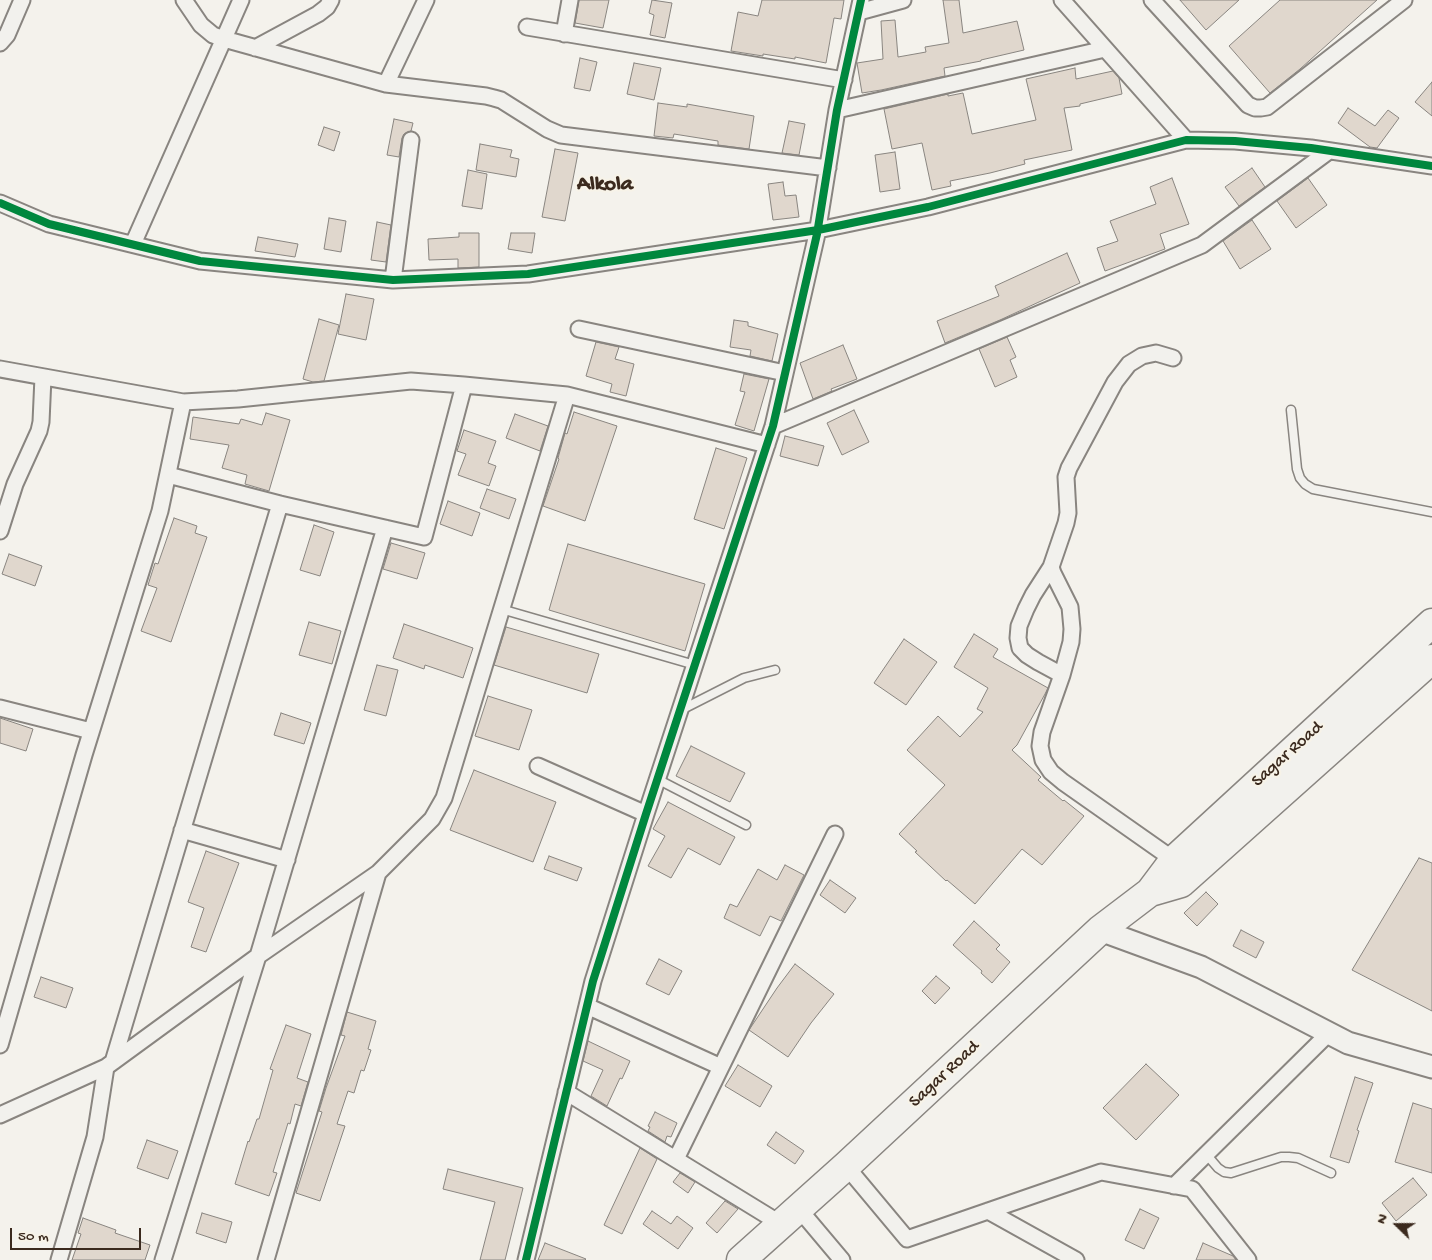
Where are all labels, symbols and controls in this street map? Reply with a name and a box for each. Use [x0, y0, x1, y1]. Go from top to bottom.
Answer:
district label: Alkola [577, 173, 633, 199]
street label: Sagar Road [1248, 717, 1328, 793]
street label: Sagar Road [905, 1037, 985, 1113]
north arrow [1372, 1200, 1422, 1250]
text: N [1373, 1212, 1392, 1227]
scale bar [12, 1218, 144, 1250]
text: 50 m [18, 1228, 49, 1246]

